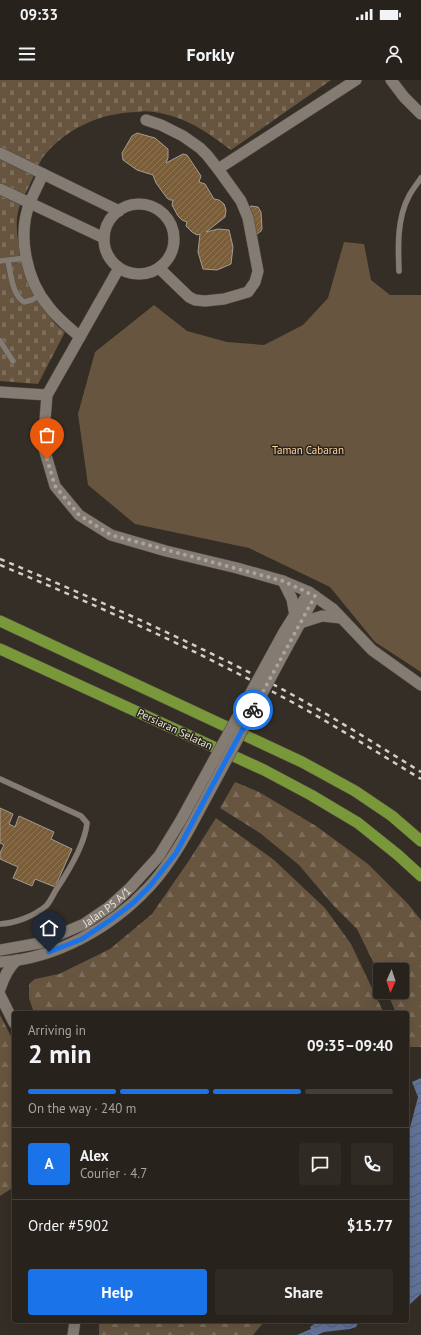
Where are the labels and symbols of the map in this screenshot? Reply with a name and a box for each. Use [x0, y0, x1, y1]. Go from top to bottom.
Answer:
pin [30, 418, 64, 459]
park label: Taman Cabaran [272, 443, 344, 457]
courier [233, 690, 273, 730]
street label: Persiaran Selatan [135, 705, 215, 753]
street label: Jalan P5 A/1 [79, 884, 134, 930]
pin [32, 911, 66, 952]
north arrow [373, 963, 409, 999]

